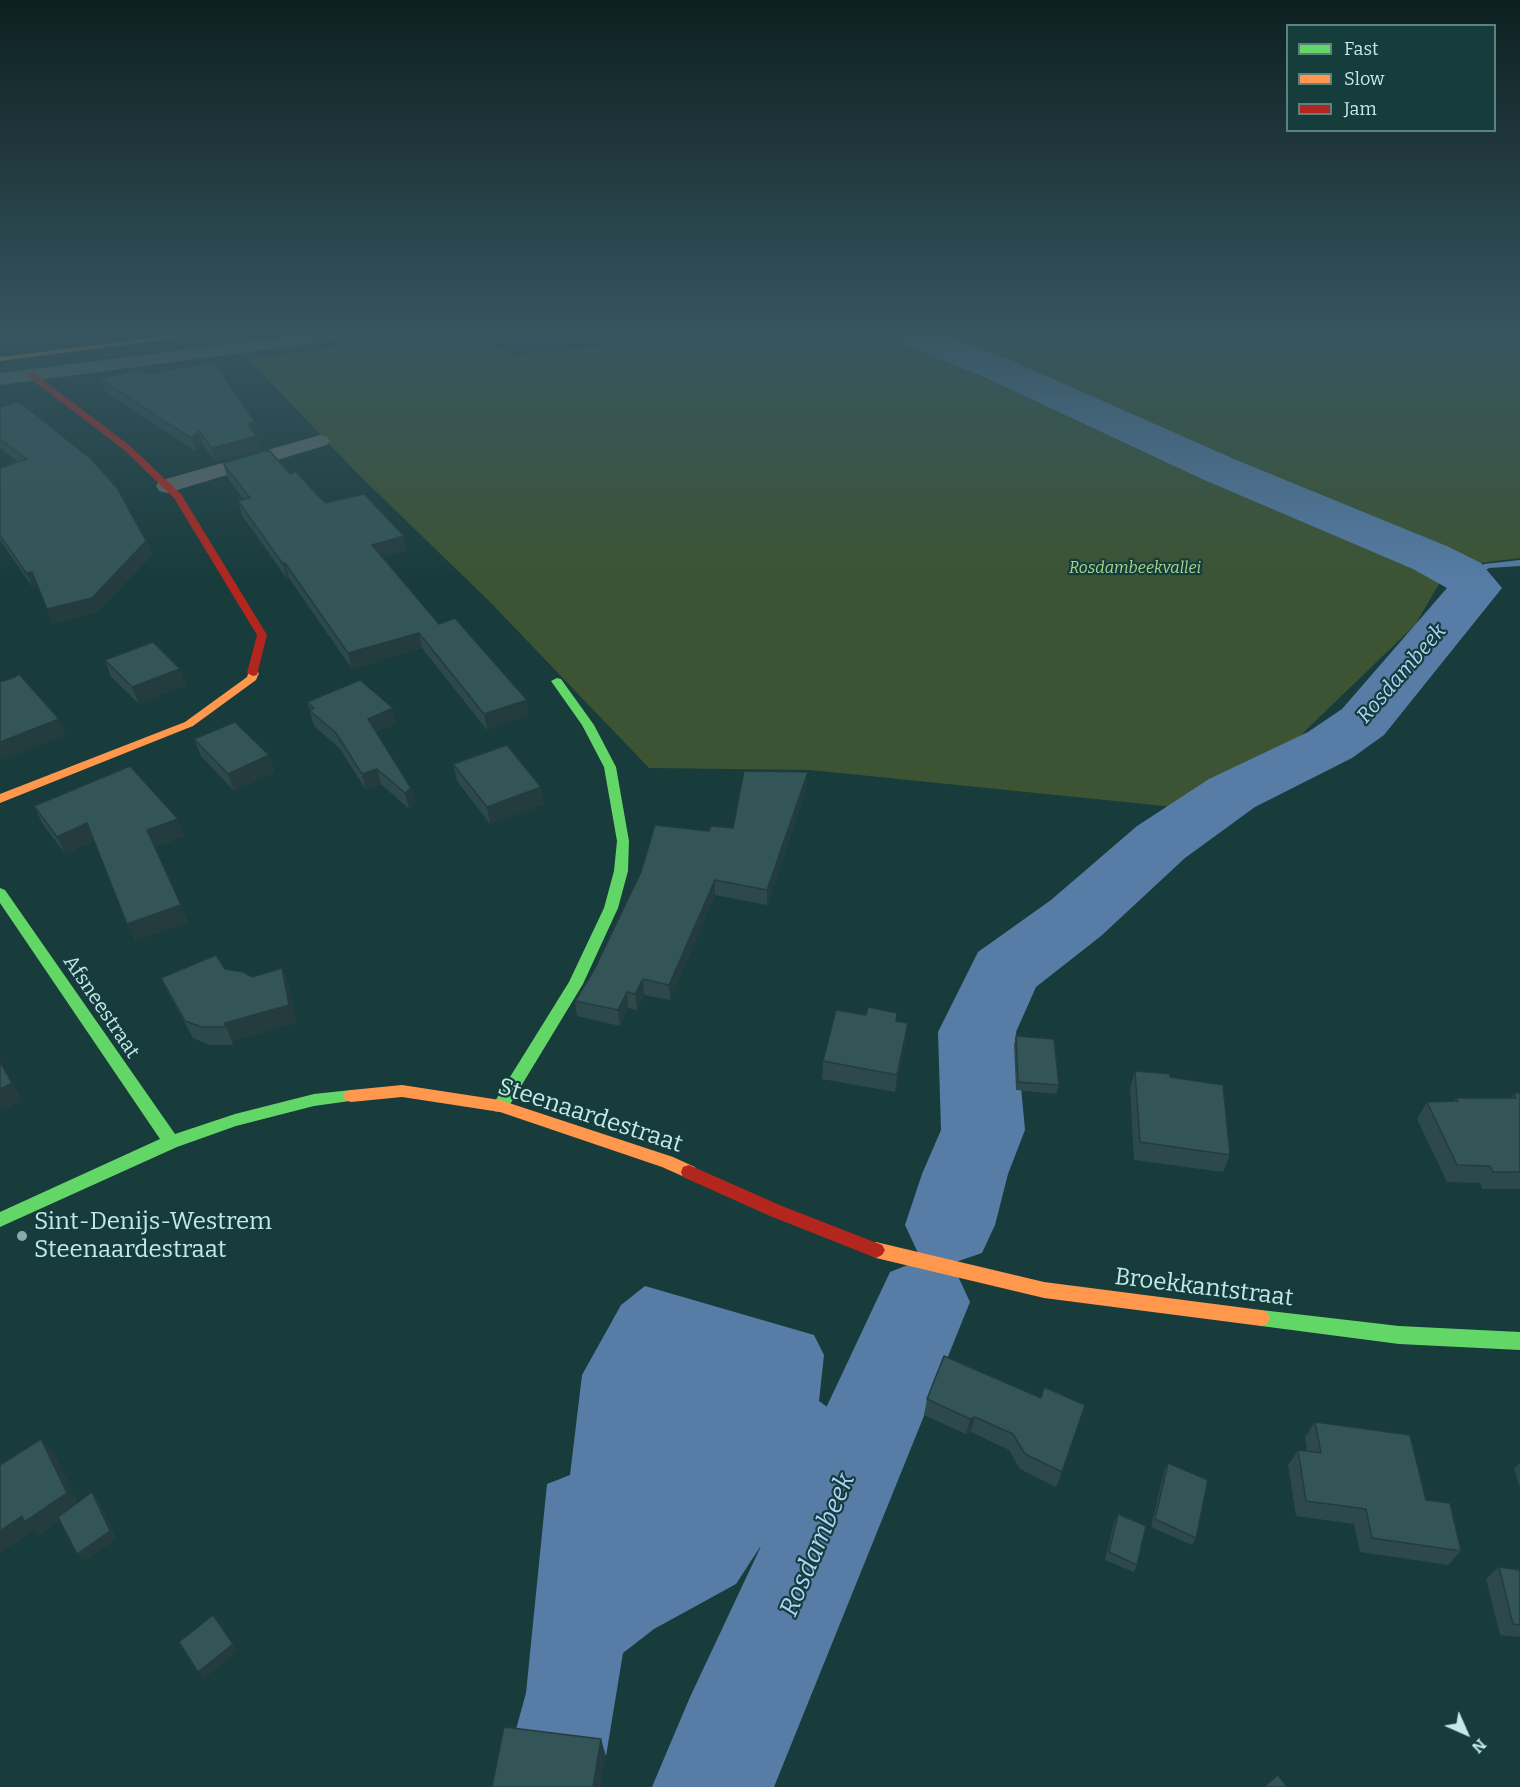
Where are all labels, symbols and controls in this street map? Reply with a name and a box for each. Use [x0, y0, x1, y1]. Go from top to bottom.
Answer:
legend [1286, 24, 1496, 132]
text: Fast [1344, 38, 1379, 60]
text: Slow [1344, 68, 1384, 90]
text: Jam [1344, 98, 1377, 120]
park label: Rosdambeekvallei [1069, 559, 1201, 579]
water label: Rosdambeek [1352, 619, 1452, 729]
street label: Afsneestraat [58, 951, 144, 1063]
street label: Steenaardestraat [494, 1073, 686, 1159]
place label: Sint-Denijs-Westrem Steenaardestraat [34, 1208, 272, 1264]
marker: Sint-Denijs-Westrem Steenaardestraat [15, 1229, 29, 1243]
street label: Broekkantstraat [1113, 1263, 1295, 1313]
water label: Rosdambeek [774, 1469, 862, 1621]
north arrow [1436, 1703, 1496, 1763]
text: N [1468, 1735, 1490, 1757]

